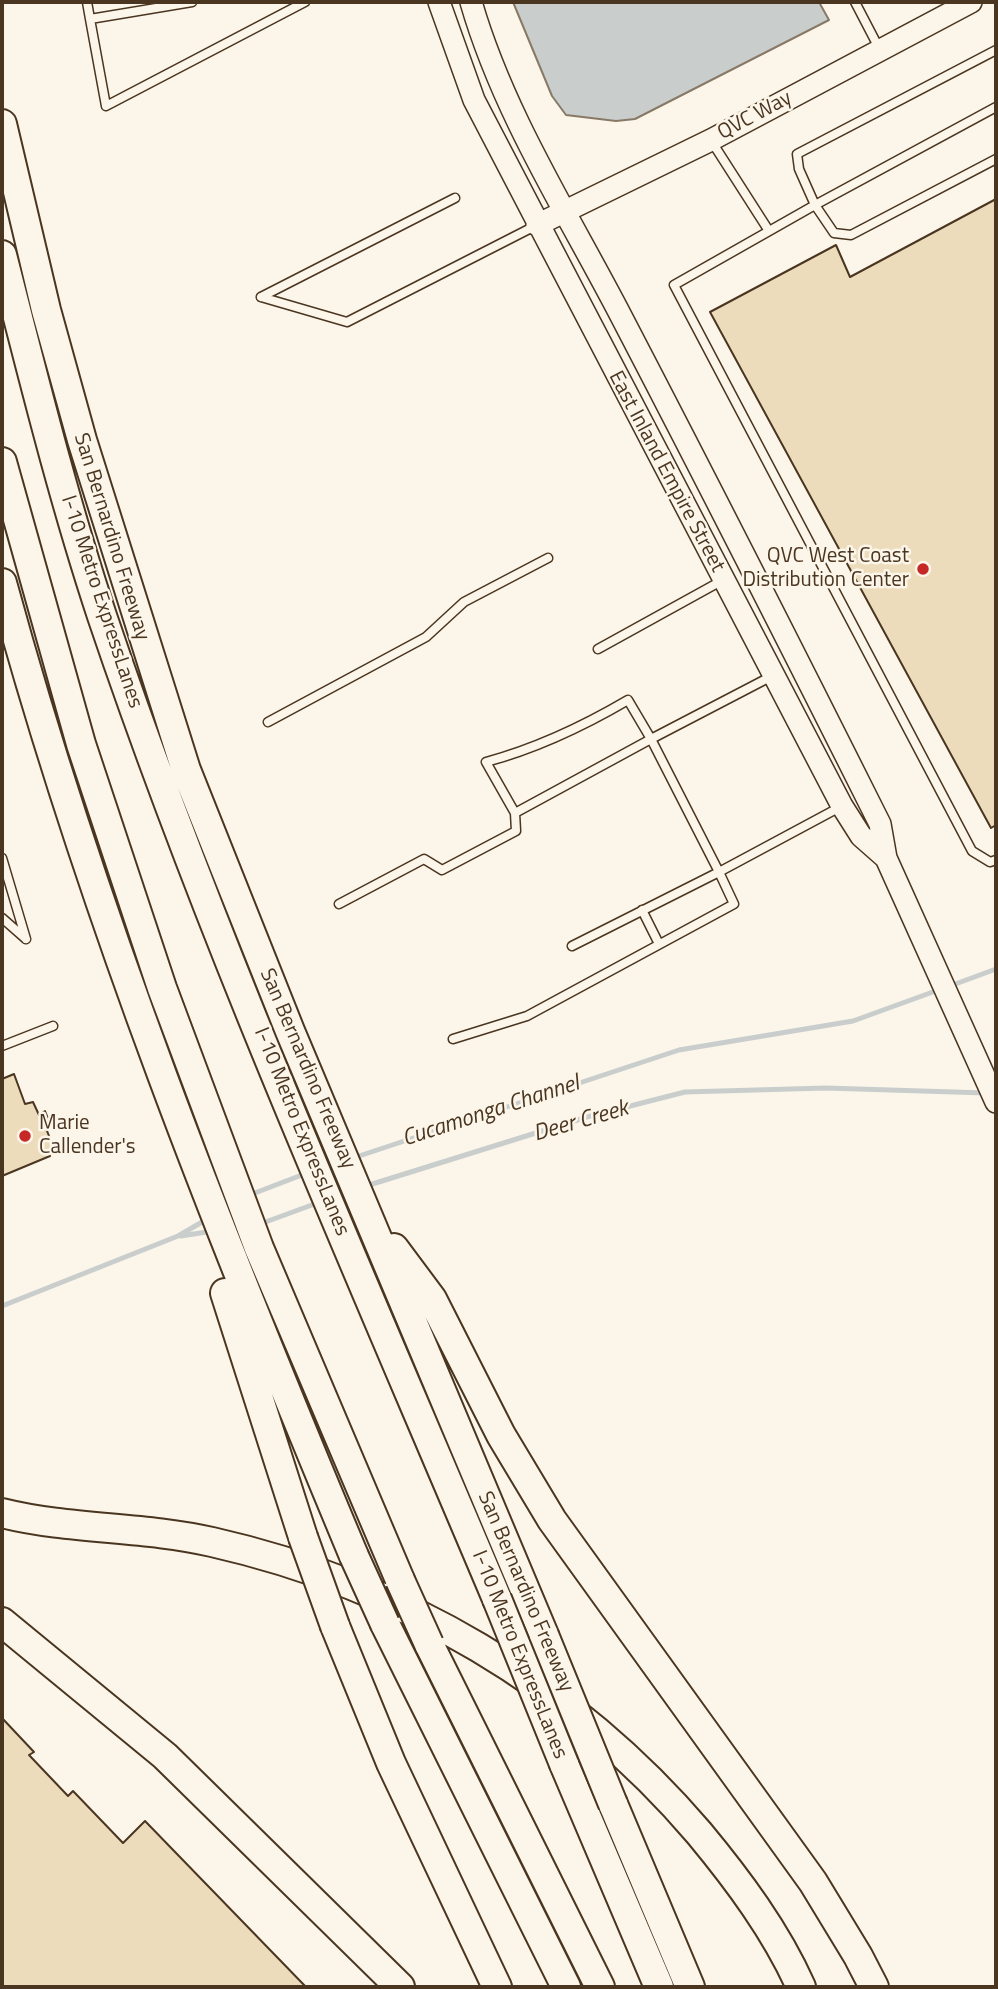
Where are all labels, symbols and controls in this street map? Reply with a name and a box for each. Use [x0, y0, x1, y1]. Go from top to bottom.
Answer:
street label: QVC Way [714, 86, 796, 146]
street label: East Inland Empire Street [602, 367, 730, 577]
street label: San Bernardino Freeway [67, 430, 155, 644]
street label: I-10 Metro ExpressLanes [55, 492, 147, 712]
place label: QVC West Coast Distribution Center [742, 544, 909, 594]
marker: QVC West Coast Distribution Center [915, 561, 931, 577]
street label: San Bernardino Freeway [253, 965, 361, 1173]
street label: I-10 Metro ExpressLanes [248, 1024, 354, 1240]
water label: Cucamonga Channel [399, 1070, 583, 1154]
water label: Deer Creek [530, 1095, 632, 1149]
place label: Marie Callender's [39, 1111, 136, 1161]
marker: Marie Callender's [17, 1128, 33, 1144]
street label: San Bernardino Freeway [471, 1488, 579, 1696]
street label: I-10 Metro ExpressLanes [466, 1547, 572, 1763]

